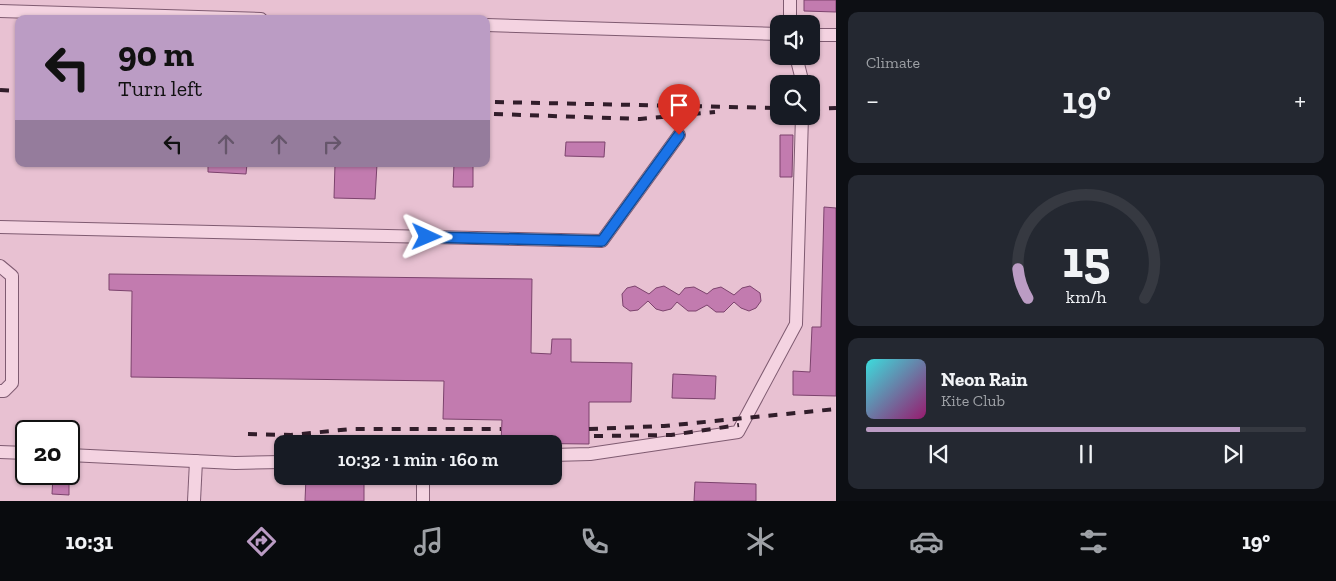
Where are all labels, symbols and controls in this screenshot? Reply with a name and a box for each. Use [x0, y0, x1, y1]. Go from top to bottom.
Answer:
map controls [770, 15, 820, 125]
button: sound [770, 15, 820, 65]
text: 90 m [118, 33, 194, 75]
icon: left [35, 35, 100, 100]
text: Climate [866, 53, 920, 72]
text: Turn left [118, 75, 202, 102]
button: search [770, 75, 820, 125]
text: 19° [1062, 77, 1111, 123]
pin [658, 84, 700, 135]
text: − [866, 84, 879, 117]
text: + [1294, 84, 1306, 117]
icon: arrive [665, 91, 693, 119]
icon: left [159, 130, 187, 158]
icon: ahead [212, 130, 240, 158]
icon: ahead [265, 130, 293, 158]
icon: right [318, 130, 346, 158]
position arrow [400, 210, 452, 262]
text: 15 [1062, 228, 1110, 290]
text: km/h [1066, 286, 1106, 308]
text: Neon Rain [941, 368, 1028, 391]
text: Kite Club [941, 391, 1005, 410]
speed limit sign: 20 [15, 420, 80, 485]
icon: previous [925, 440, 953, 468]
icon: pause [1072, 440, 1100, 468]
icon: next [1219, 440, 1247, 468]
text: 10:32 · 1 min · 160 m [338, 448, 498, 471]
icon: directions [244, 524, 279, 559]
icon: music [411, 524, 446, 559]
icon: phone [577, 524, 612, 559]
icon: climate [743, 524, 778, 559]
icon: car [909, 524, 944, 559]
icon: filters [1076, 524, 1111, 559]
text: 10:31 [66, 528, 113, 555]
text: 19° [1242, 528, 1270, 555]

